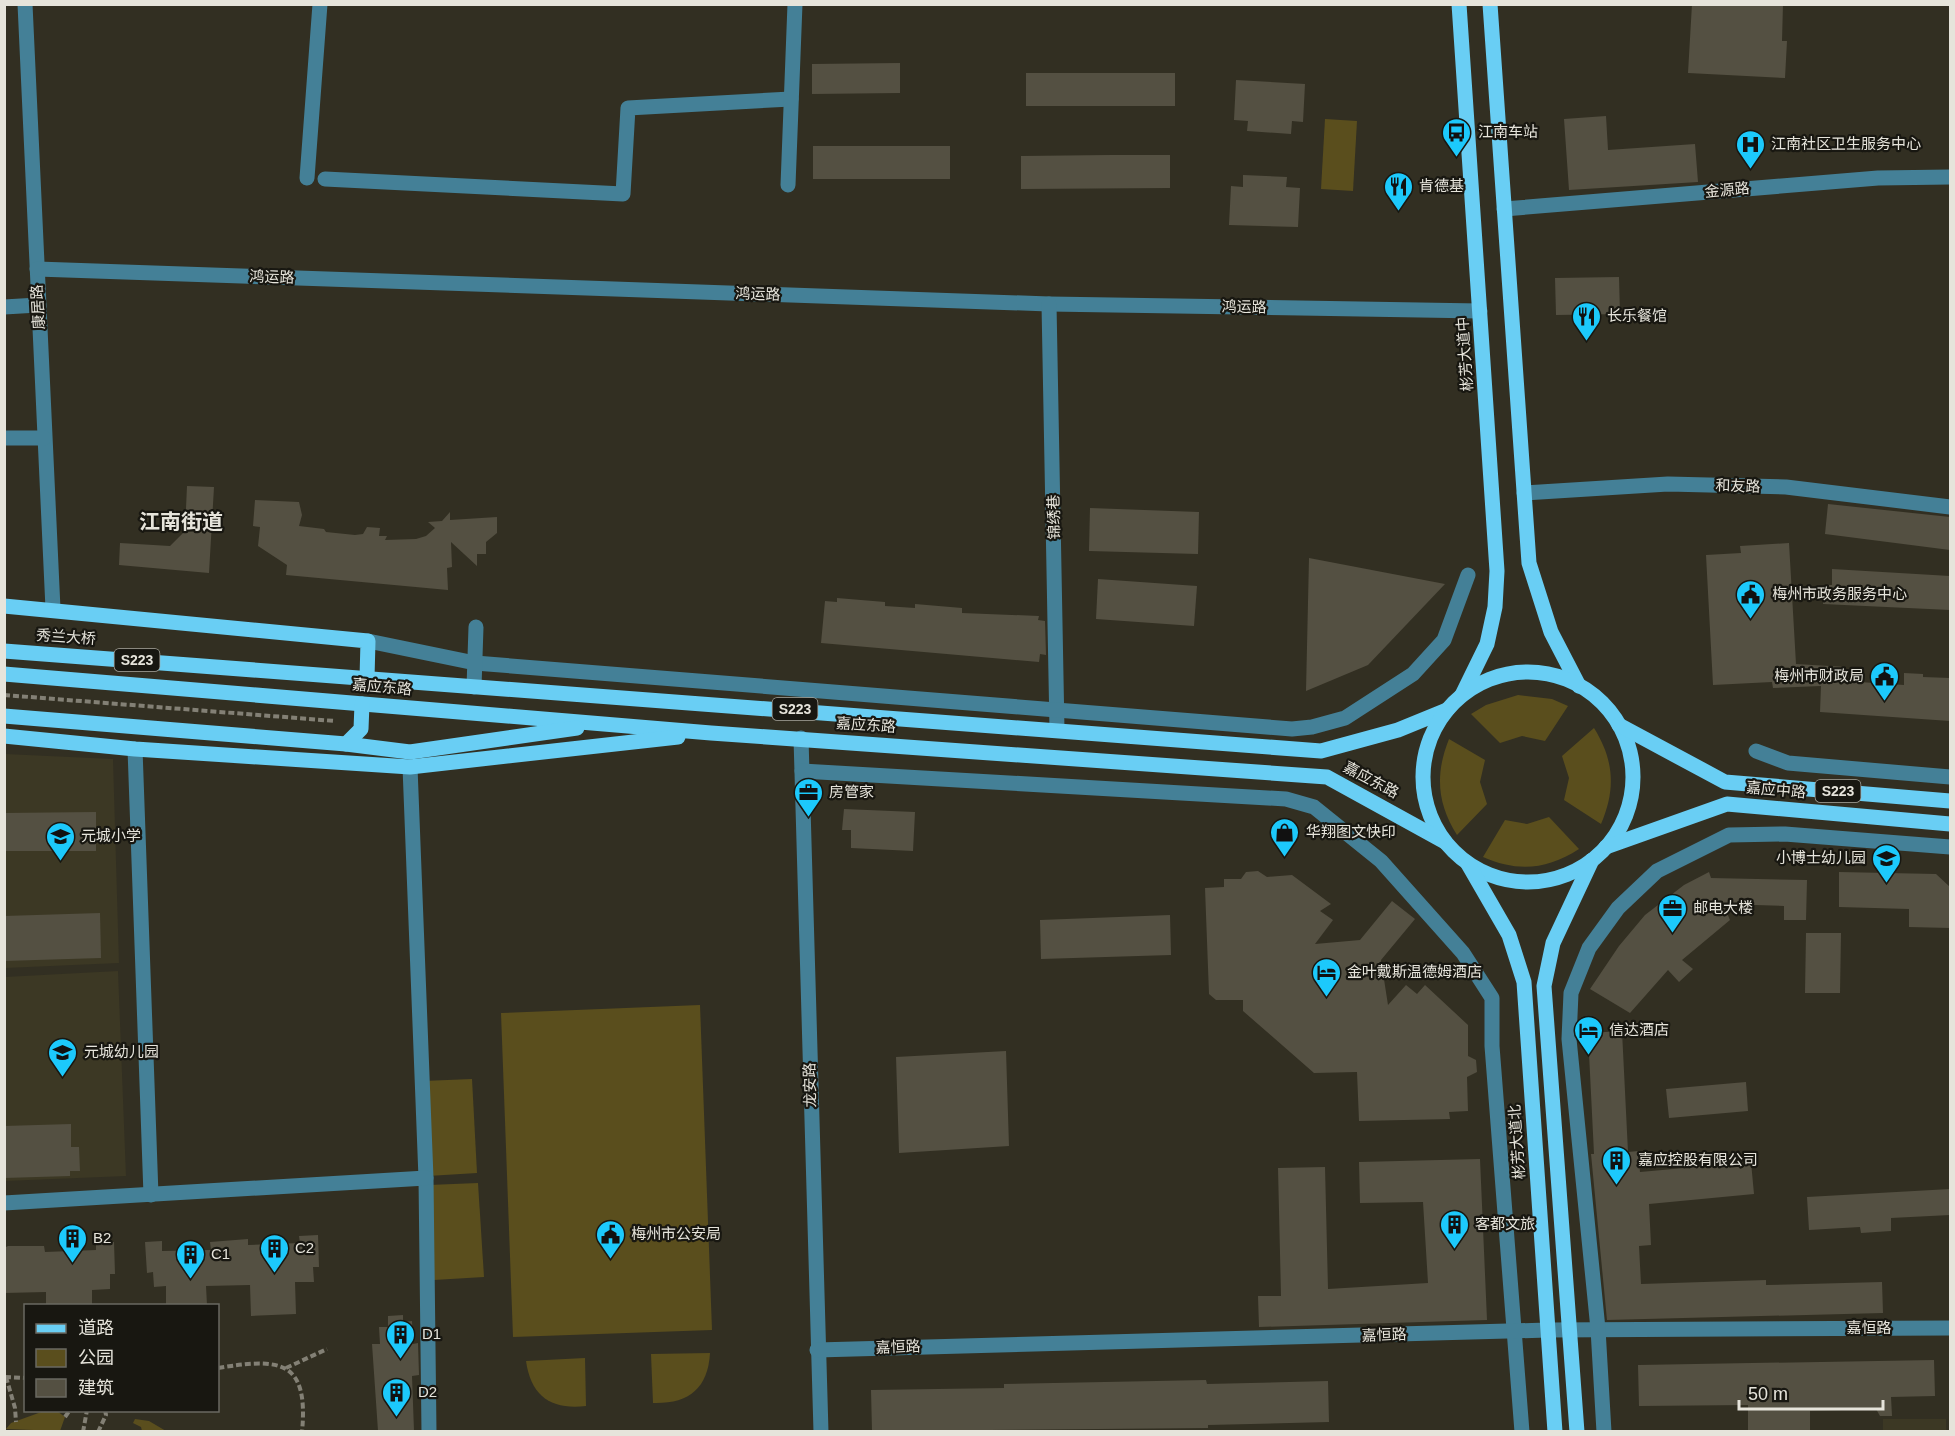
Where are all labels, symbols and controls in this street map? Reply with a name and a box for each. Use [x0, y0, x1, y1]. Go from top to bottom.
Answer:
bus stop icon: 江南车站 [1441, 116, 1473, 158]
place label: 江南车站 [1478, 123, 1538, 140]
hospital icon: 江南社区卫生服务中心 [1734, 128, 1766, 170]
place label: 江南社区卫生服务中心 [1771, 135, 1921, 152]
restaurant icon: 肯德基 [1382, 170, 1414, 212]
place label: 肯德基 [1419, 177, 1464, 194]
street label: 金源路 [1704, 179, 1750, 200]
street label: 鸿运路 [249, 267, 295, 286]
street label: 康居路 [28, 284, 47, 330]
street label: 鸿运路 [735, 284, 781, 303]
street label: 鸿运路 [1221, 298, 1267, 315]
restaurant icon: 长乐餐馆 [1570, 300, 1602, 342]
place label: 长乐餐馆 [1607, 307, 1667, 324]
street label: 彬芳大道中 [1453, 316, 1476, 392]
street label: 和友路 [1715, 476, 1761, 495]
street label: 锦绣巷 [1045, 494, 1062, 540]
district label: 江南街道 [139, 510, 223, 533]
public building icon: 梅州市政务服务中心 [1735, 578, 1767, 620]
place label: 梅州市政务服务中心 [1772, 585, 1907, 602]
street label: 秀兰大桥 [36, 626, 97, 647]
road number: S223 [114, 649, 160, 671]
public building icon: 梅州市财政局 [1869, 660, 1901, 702]
place label: 梅州市财政局 [1774, 667, 1864, 684]
street label: 嘉应东路 [351, 675, 413, 698]
road number: S223 [772, 698, 818, 720]
street label: 嘉应东路 [836, 714, 897, 735]
street label: 嘉应东路 [1341, 758, 1402, 801]
office icon: 房管家 [792, 776, 824, 818]
street label: 嘉应中路 [1745, 778, 1807, 801]
road number: S223 [1816, 780, 1860, 802]
place label: 房管家 [829, 783, 874, 800]
shop icon: 华翔图文快印 [1269, 816, 1301, 858]
school or university icon: 元城小学 [44, 820, 76, 862]
place label: 华翔图文快印 [1306, 823, 1396, 840]
place label: 元城小学 [81, 827, 141, 844]
school or university icon: 小博士幼儿园 [1871, 842, 1903, 884]
place label: 小博士幼儿园 [1776, 849, 1866, 866]
office icon: 邮电大楼 [1656, 892, 1688, 934]
place label: 邮电大楼 [1693, 899, 1753, 916]
hotel icon: 金叶戴斯温德姆酒店 [1310, 956, 1342, 998]
place label: 金叶戴斯温德姆酒店 [1347, 963, 1482, 980]
hotel icon: 信达酒店 [1572, 1014, 1604, 1056]
place label: 信达酒店 [1609, 1021, 1669, 1038]
school or university icon: 元城幼儿园 [47, 1036, 79, 1078]
place label: 元城幼儿园 [84, 1043, 159, 1060]
street label: 龙安路 [801, 1062, 818, 1108]
street label: 彬芳大道北 [1505, 1104, 1528, 1180]
building icon: 嘉应控股有限公司 [1601, 1144, 1633, 1186]
place label: 嘉应控股有限公司 [1638, 1151, 1758, 1168]
building icon: 客都文旅 [1438, 1208, 1470, 1250]
place label: 客都文旅 [1475, 1215, 1535, 1232]
public building icon: 梅州市公安局 [594, 1218, 626, 1260]
building icon: B2 [56, 1222, 88, 1264]
place label: 梅州市公安局 [631, 1225, 721, 1242]
place label: B2 [93, 1229, 111, 1246]
building icon: C2 [258, 1232, 290, 1274]
building icon: C1 [174, 1238, 206, 1280]
place label: C2 [295, 1239, 314, 1256]
place label: C1 [211, 1245, 230, 1262]
legend [24, 1304, 219, 1412]
text: 道路 [78, 1318, 114, 1338]
building icon: D1 [385, 1318, 417, 1360]
street label: 嘉恒路 [1846, 1319, 1892, 1336]
place label: D1 [422, 1325, 441, 1342]
street label: 嘉恒路 [1361, 1325, 1407, 1344]
street label: 嘉恒路 [875, 1337, 921, 1356]
text: 公园 [78, 1348, 114, 1368]
scale bar [1739, 1373, 1883, 1411]
building icon: D2 [381, 1376, 413, 1418]
text: 建筑 [78, 1378, 114, 1398]
place label: D2 [418, 1383, 437, 1400]
text: 50 m [1748, 1384, 1788, 1404]

